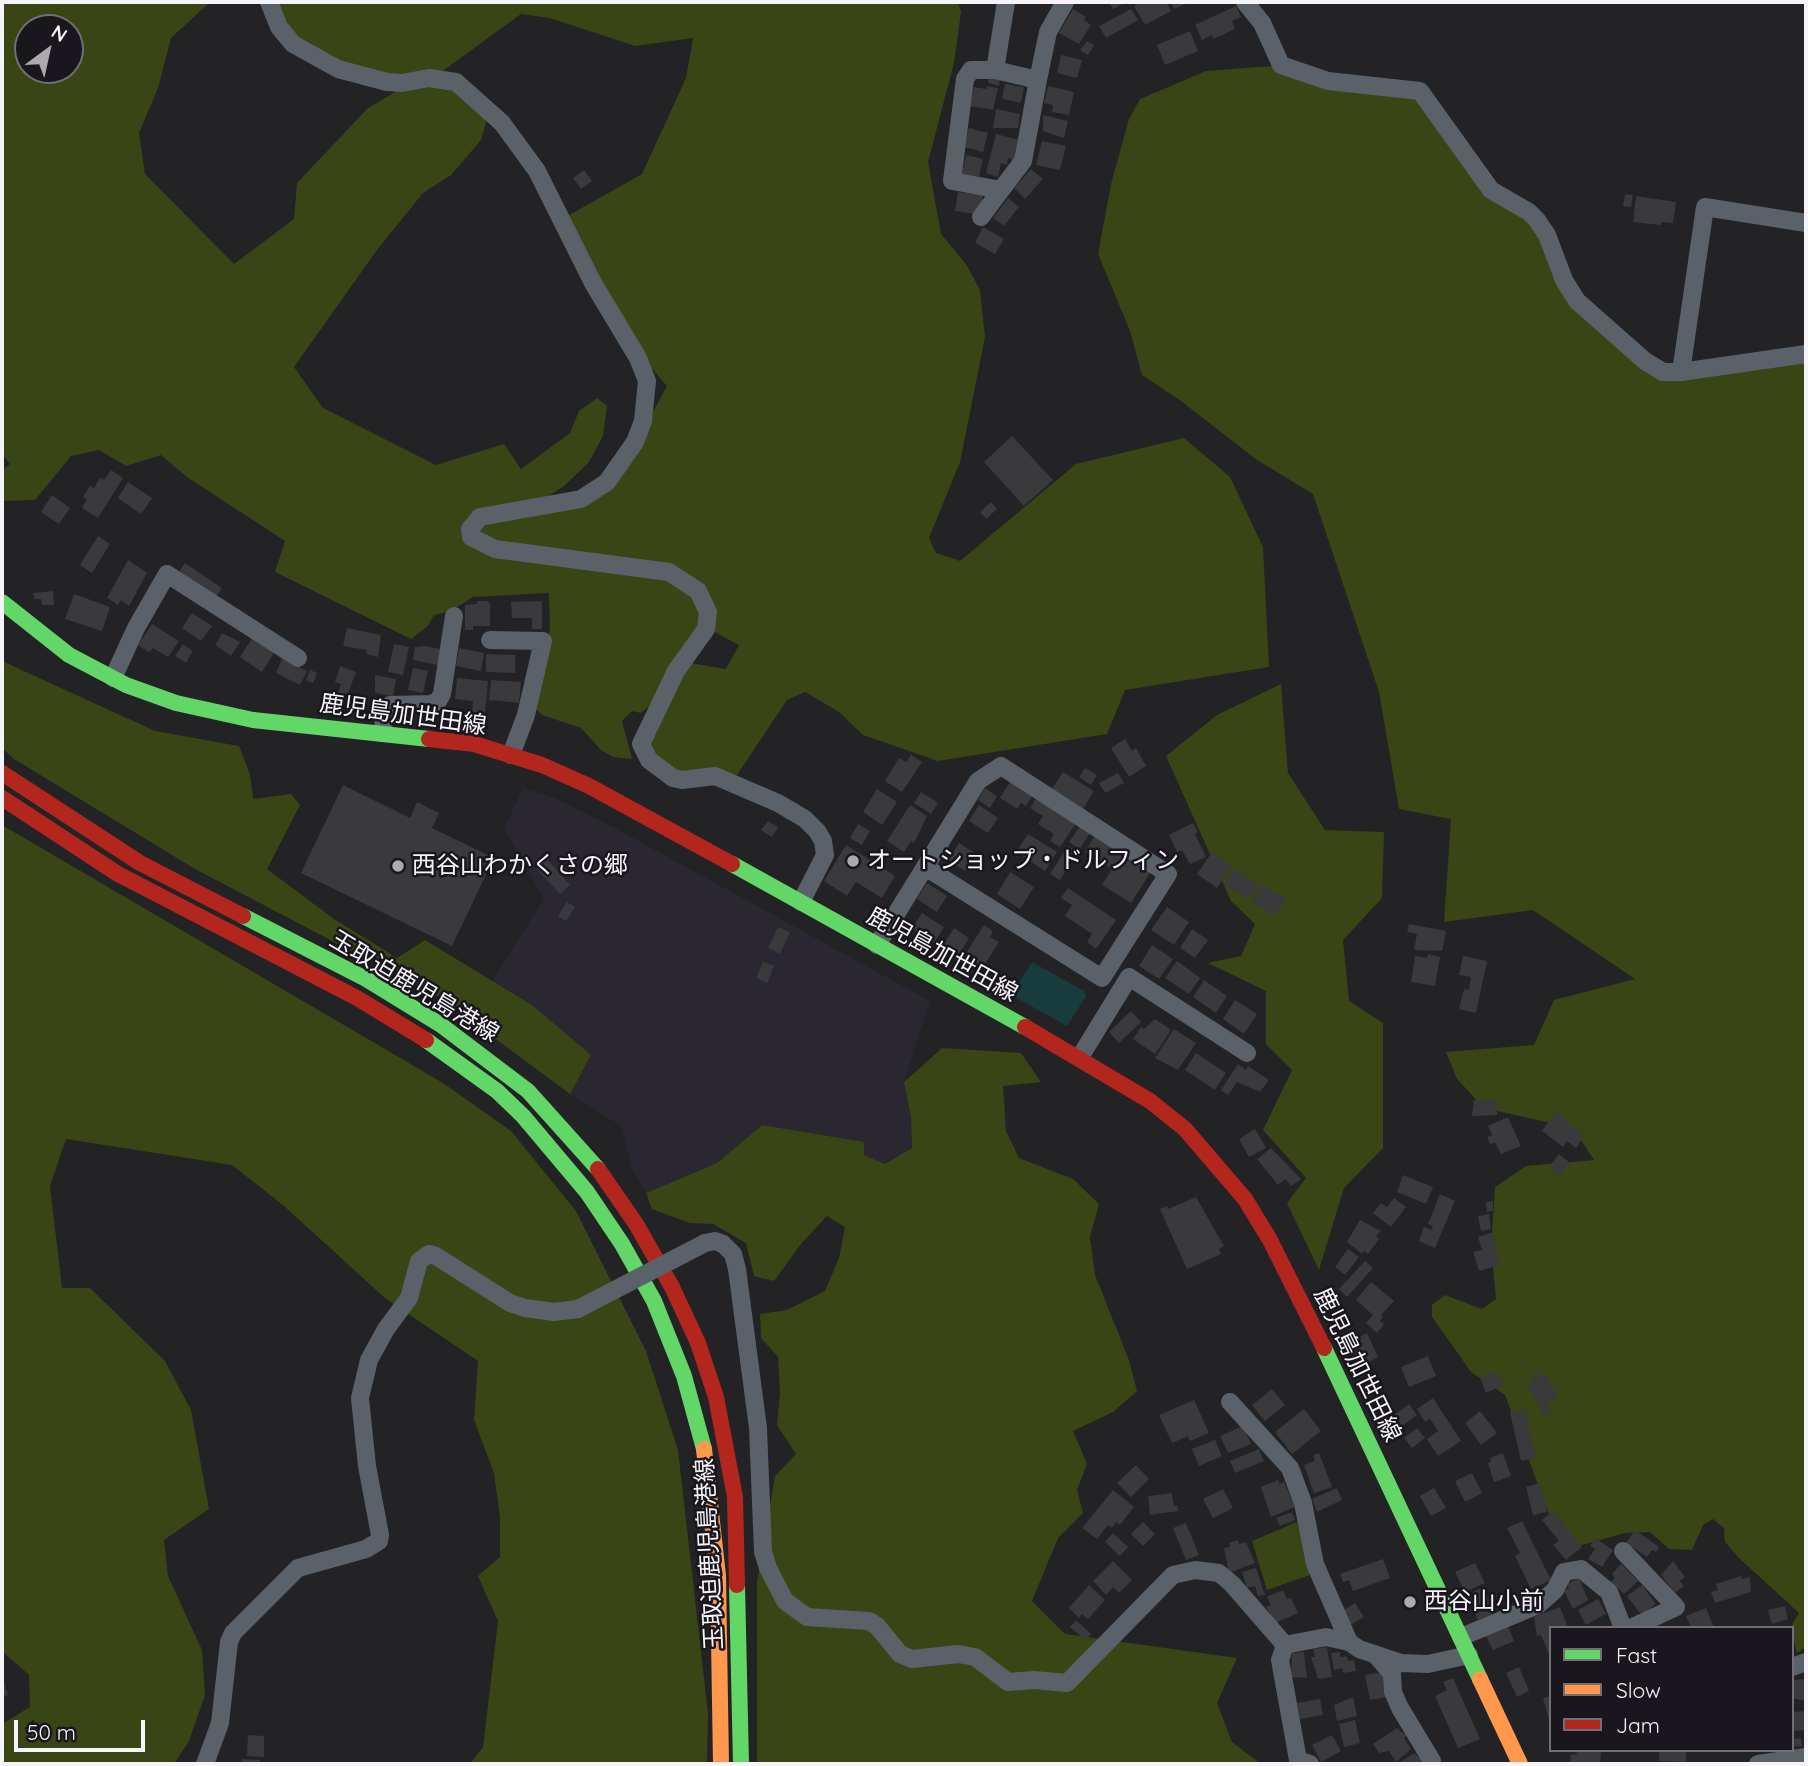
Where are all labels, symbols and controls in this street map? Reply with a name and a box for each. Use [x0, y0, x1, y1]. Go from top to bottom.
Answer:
north arrow [14, 14, 84, 84]
text: N [47, 19, 72, 47]
street label: 鹿児島加世田線 [318, 689, 488, 741]
place label: オートショップ・ドルフィン [867, 847, 1179, 875]
place label: 西谷山わかくさの郷 [412, 852, 628, 880]
marker: オートショップ・ドルフィン [845, 853, 861, 869]
marker: 西谷山わかくさの郷 [390, 858, 406, 874]
street label: 鹿児島加世田線 [862, 902, 1022, 1008]
street label: 玉取迫鹿児島港線 [324, 925, 504, 1049]
street label: 鹿児島加世田線 [1307, 1283, 1407, 1447]
street label: 玉取迫鹿児島港線 [691, 1457, 729, 1651]
place label: 西谷山小前 [1424, 1588, 1544, 1616]
marker: 西谷山小前 [1402, 1594, 1418, 1610]
legend [1549, 1626, 1794, 1752]
text: Fast [1616, 1642, 1657, 1668]
text: Slow [1616, 1677, 1661, 1703]
scale bar [18, 1706, 149, 1750]
text: Jam [1616, 1712, 1660, 1738]
text: 50 m [27, 1719, 76, 1745]

